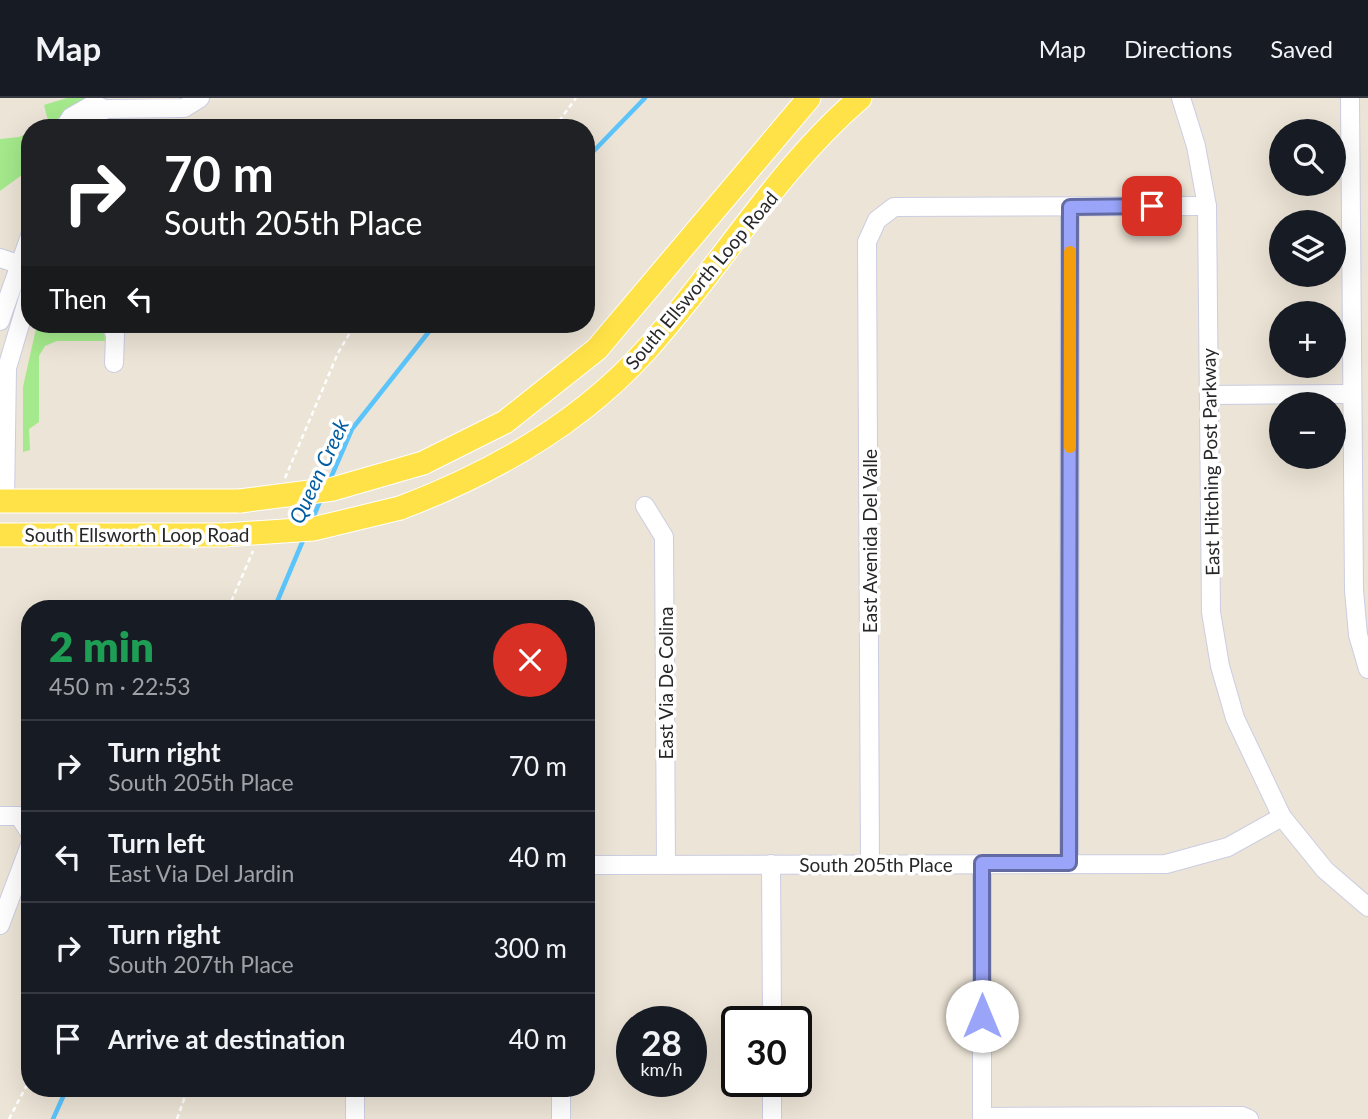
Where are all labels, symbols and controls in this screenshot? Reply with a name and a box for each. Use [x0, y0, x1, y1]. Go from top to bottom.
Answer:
text: Map [35, 28, 101, 68]
text: Map [1039, 34, 1086, 63]
text: Directions [1124, 34, 1232, 63]
text: Saved [1270, 34, 1333, 63]
map controls [1269, 119, 1346, 469]
button: search [1269, 119, 1346, 196]
text: 70 m [164, 144, 274, 202]
icon: right [49, 147, 140, 238]
pin [1122, 176, 1182, 236]
street label: South Ellsworth Loop Road [620, 186, 782, 374]
icon: arrive [1133, 187, 1171, 225]
text: South 205th Place [164, 203, 422, 242]
button: layers [1269, 210, 1346, 287]
icon: left [121, 280, 159, 318]
text: Then [49, 283, 107, 315]
button: + [1269, 301, 1346, 378]
street label: East Hitching Post Parkway [1197, 348, 1223, 576]
button: − [1269, 392, 1346, 469]
water label: Queen Creek [283, 414, 354, 527]
street label: East Avenida Del Valle [858, 449, 881, 633]
street label: South Ellsworth Loop Road [25, 523, 250, 546]
street label: East Via De Colina [654, 607, 677, 759]
text: 2 min [49, 621, 154, 671]
button: close [493, 623, 567, 697]
text: 450 m · 22:53 [49, 672, 191, 700]
text: Turn right [108, 736, 221, 768]
icon: right [49, 747, 87, 785]
text: 70 m [509, 750, 567, 782]
text: South 205th Place [108, 768, 294, 796]
text: Turn left [108, 827, 205, 859]
icon: left [49, 838, 87, 876]
text: 40 m [509, 841, 567, 873]
street label: South 205th Place [799, 853, 953, 876]
text: East Via Del Jardin [108, 859, 294, 887]
text: Turn right [108, 918, 221, 950]
icon: right [49, 929, 87, 967]
text: 300 m [494, 932, 567, 964]
text: South 207th Place [108, 950, 294, 978]
position arrow [945, 979, 1019, 1053]
speed limit sign: 30 [721, 1006, 812, 1097]
icon: arrive [49, 1020, 87, 1058]
text: 28 [641, 1021, 682, 1063]
text: Arrive at destination [108, 1023, 345, 1055]
text: 40 m [509, 1023, 567, 1055]
text: km/h [640, 1058, 683, 1080]

